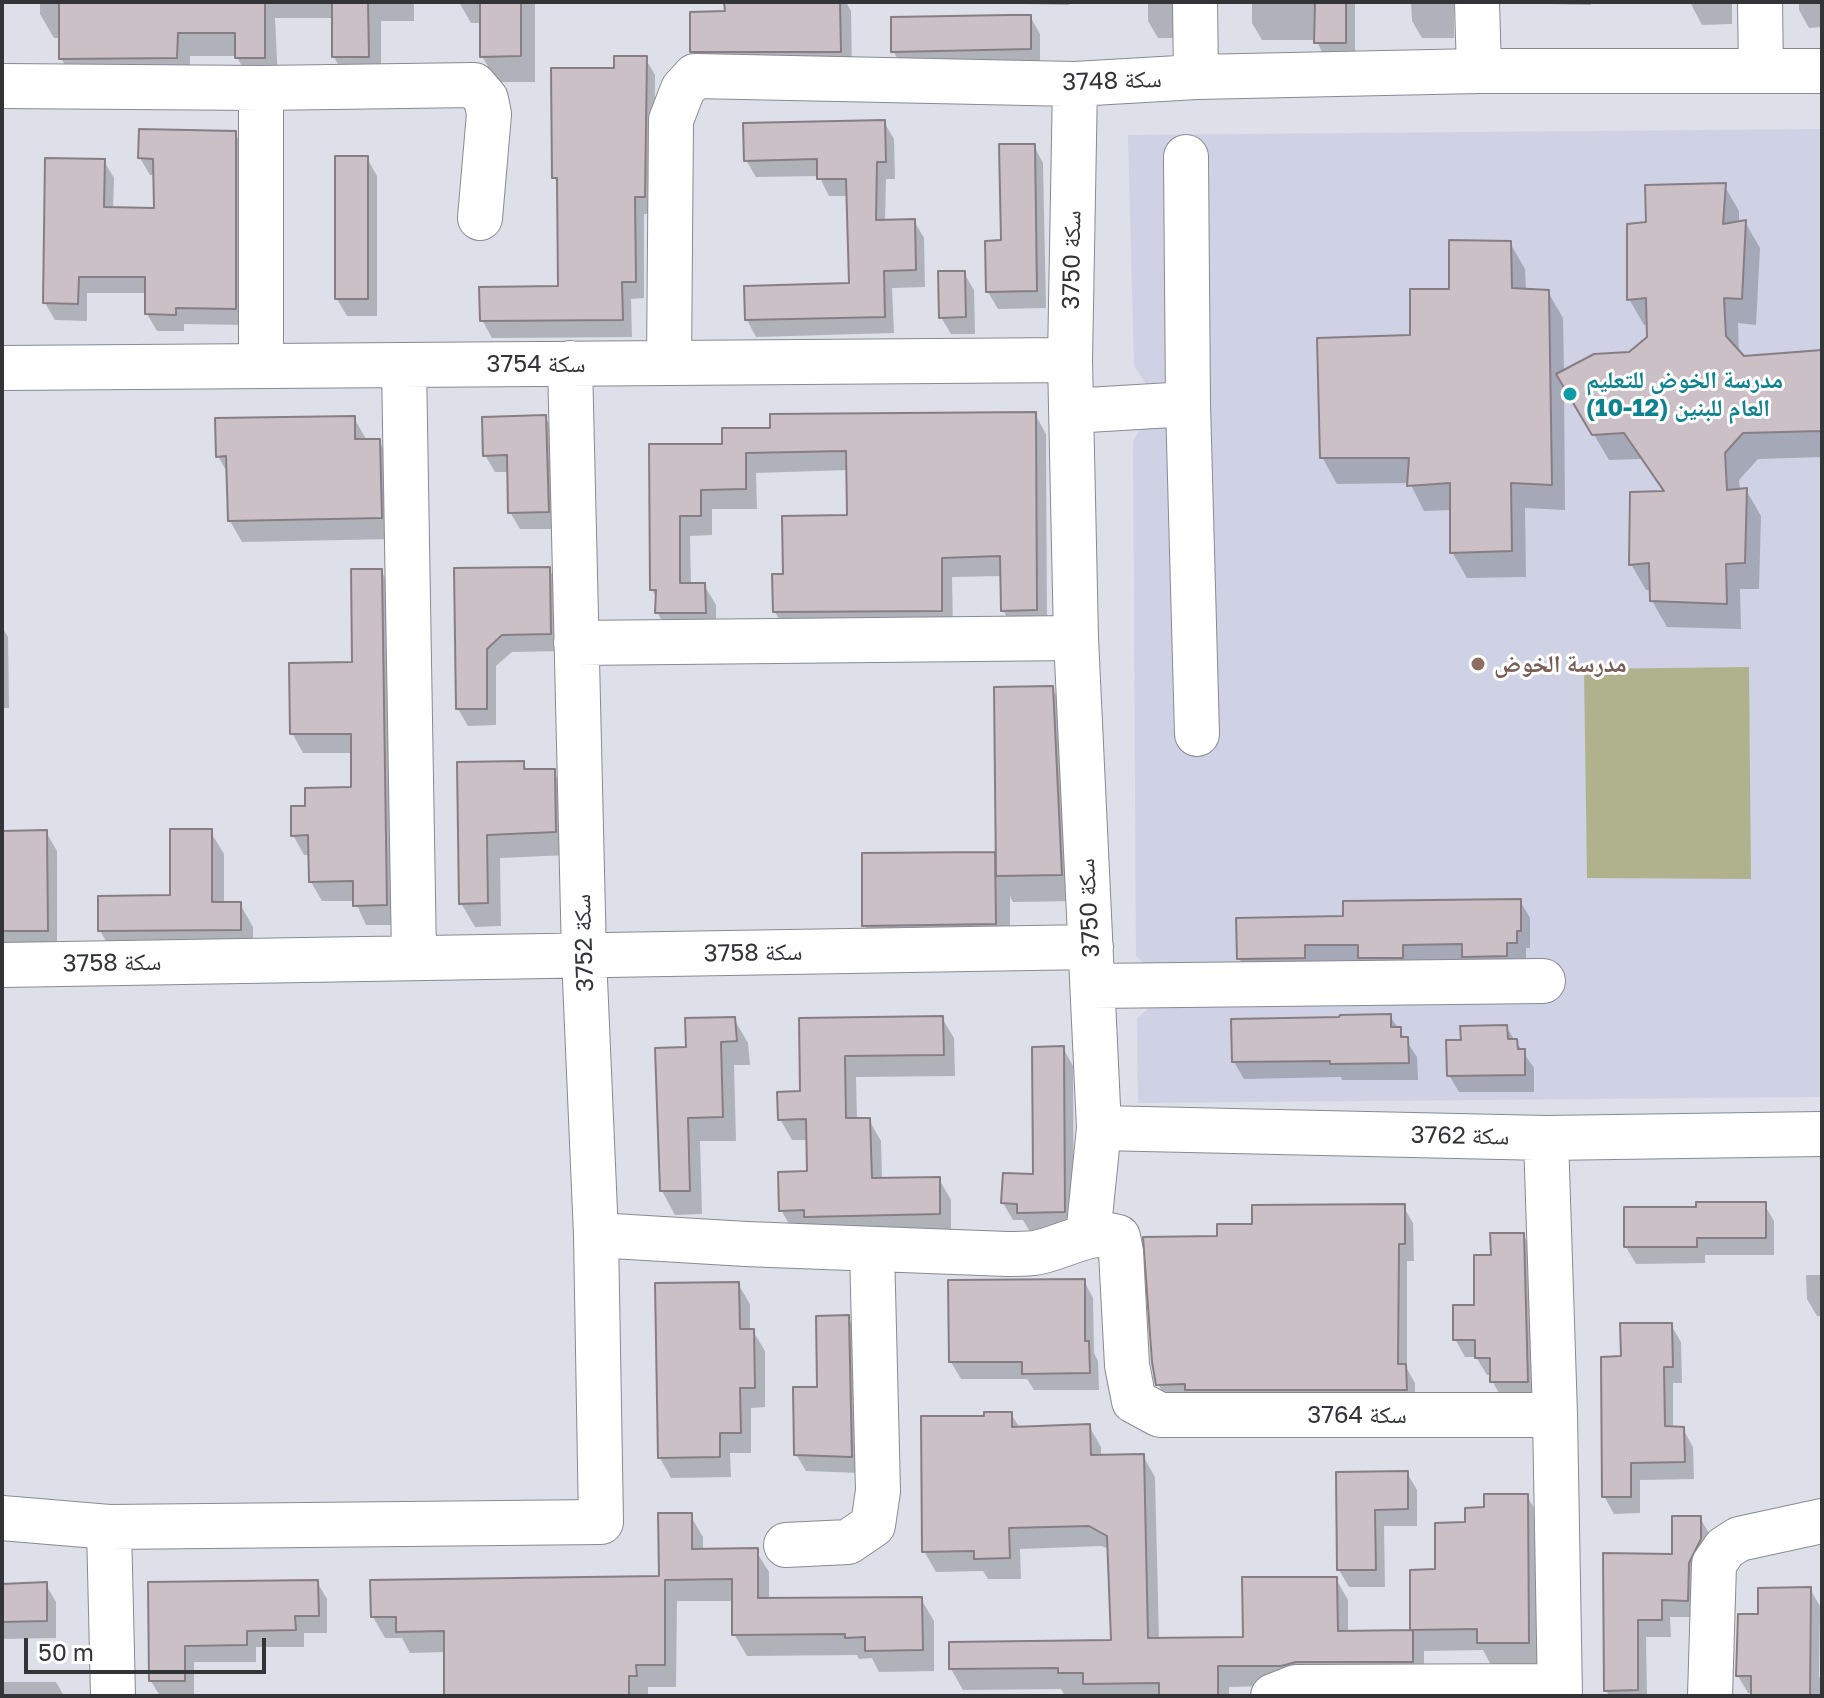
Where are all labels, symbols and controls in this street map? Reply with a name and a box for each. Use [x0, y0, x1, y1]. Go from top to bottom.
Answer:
street label: سكة 3748 [1062, 65, 1162, 97]
street label: سكة 3750 [1057, 210, 1087, 310]
street label: سكة 3754 [487, 350, 585, 378]
place label: مدرسة الخوض للتعليم العام للبنين (12-10) [1586, 366, 1783, 422]
marker: مدرسة الخوض للتعليم العام للبنين (12-10) [1561, 385, 1579, 403]
place label: مدرسة الخوض [1494, 650, 1627, 678]
marker: مدرسة الخوض [1469, 655, 1487, 673]
street label: سكة 3750 [1072, 858, 1106, 958]
street label: سكة 3752 [568, 893, 600, 993]
street label: سكة 3758 [703, 938, 803, 968]
street label: سكة 3758 [62, 948, 162, 978]
street label: سكة 3762 [1410, 1121, 1510, 1151]
street label: سكة 3764 [1307, 1401, 1407, 1429]
scale bar [28, 1622, 270, 1672]
text: 50 m [38, 1637, 94, 1666]

